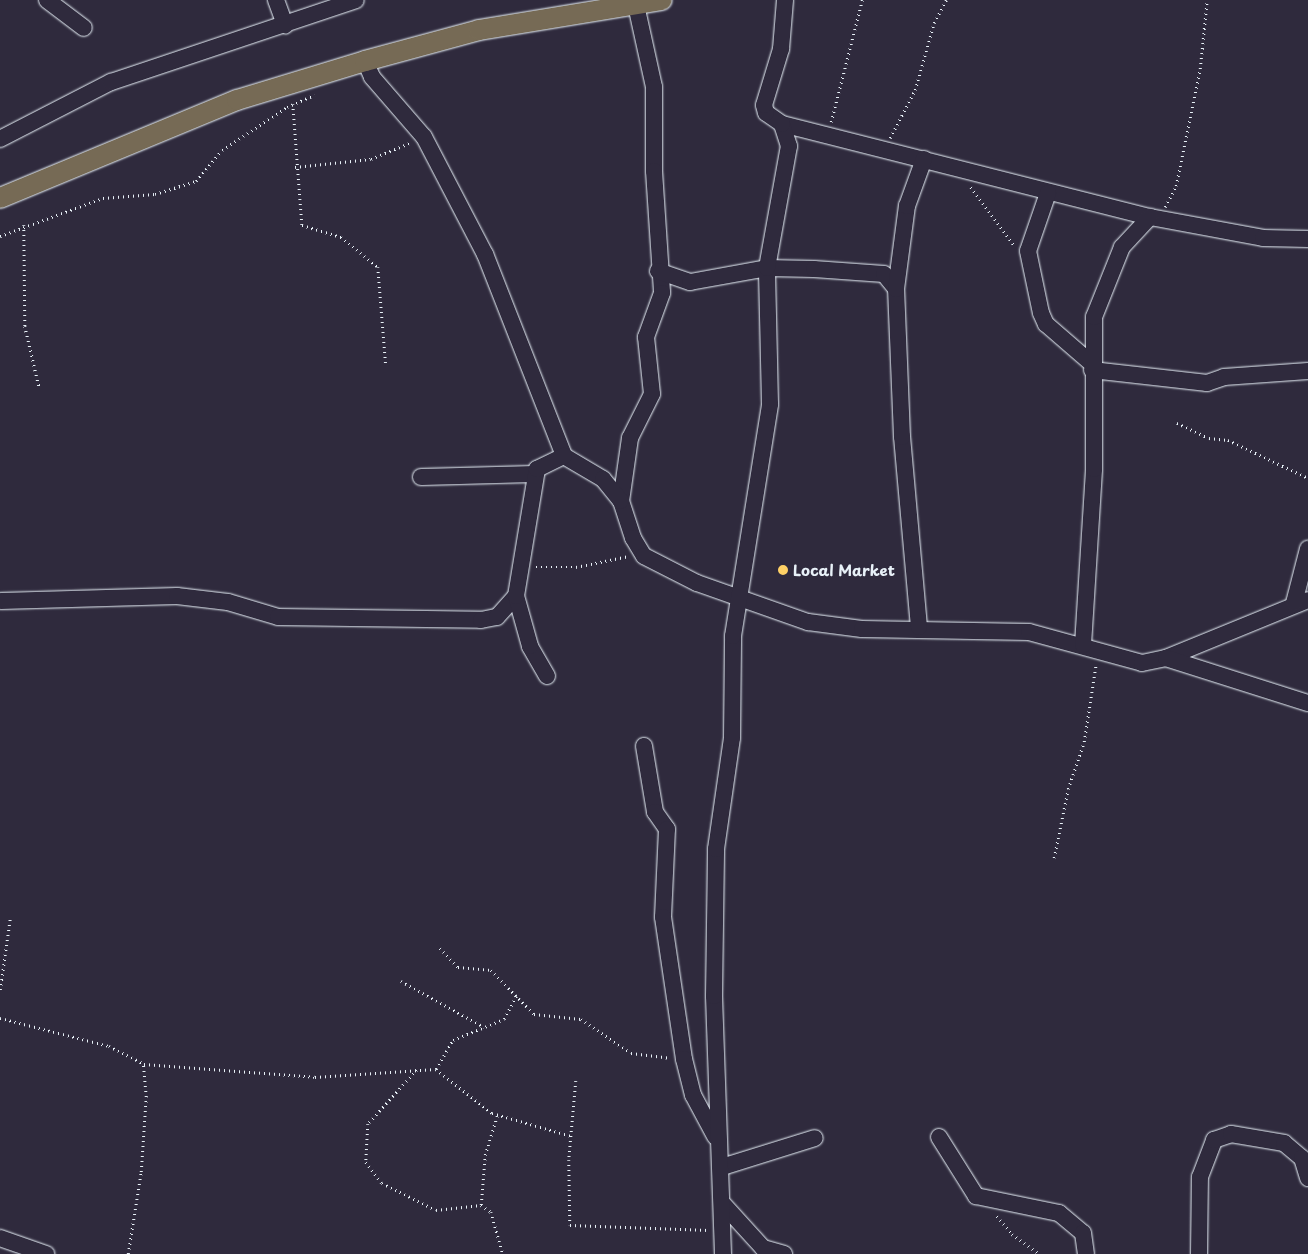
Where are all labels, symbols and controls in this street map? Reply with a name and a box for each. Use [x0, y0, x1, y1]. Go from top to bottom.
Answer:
place label: Local Market [793, 561, 895, 579]
marker: Local Market [777, 564, 789, 576]

